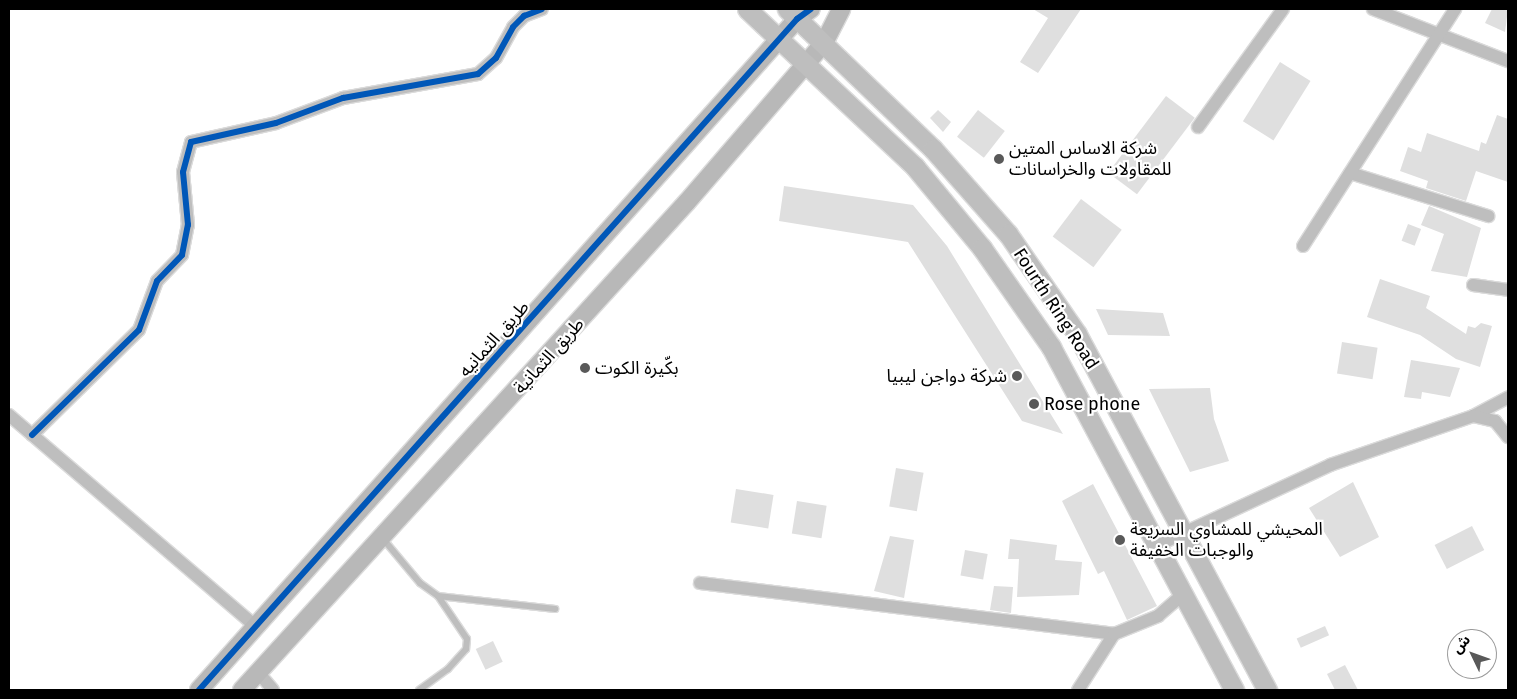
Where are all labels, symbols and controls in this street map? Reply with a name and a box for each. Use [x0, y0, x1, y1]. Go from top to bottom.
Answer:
place label: شركة الاساس المتين للمقاولات والخراسانات [1009, 138, 1172, 180]
marker: شركة الاساس المتين للمقاولات والخراسانات [993, 153, 1005, 165]
street label: Fourth Ring Road [1009, 244, 1103, 374]
street label: طريق الثمانيه [454, 296, 534, 382]
street label: طريق الثمانية [509, 313, 589, 399]
place label: بكّيرة الكوت [595, 357, 679, 379]
marker: بكّيرة الكوت [579, 362, 591, 374]
place label: شركة دواجن ليبيا [887, 365, 1007, 387]
marker: شركة دواجن ليبيا [1011, 370, 1023, 382]
place label: Rose phone [1044, 393, 1140, 415]
marker: Rose phone [1028, 398, 1040, 410]
place label: المحيشي للمشاوي السريعة والوجبات الخفيفة [1130, 519, 1323, 562]
marker: المحيشي للمشاوي السريعة والوجبات الخفيفة [1114, 534, 1126, 546]
north arrow [1447, 629, 1497, 679]
text: ش [1448, 631, 1474, 657]

